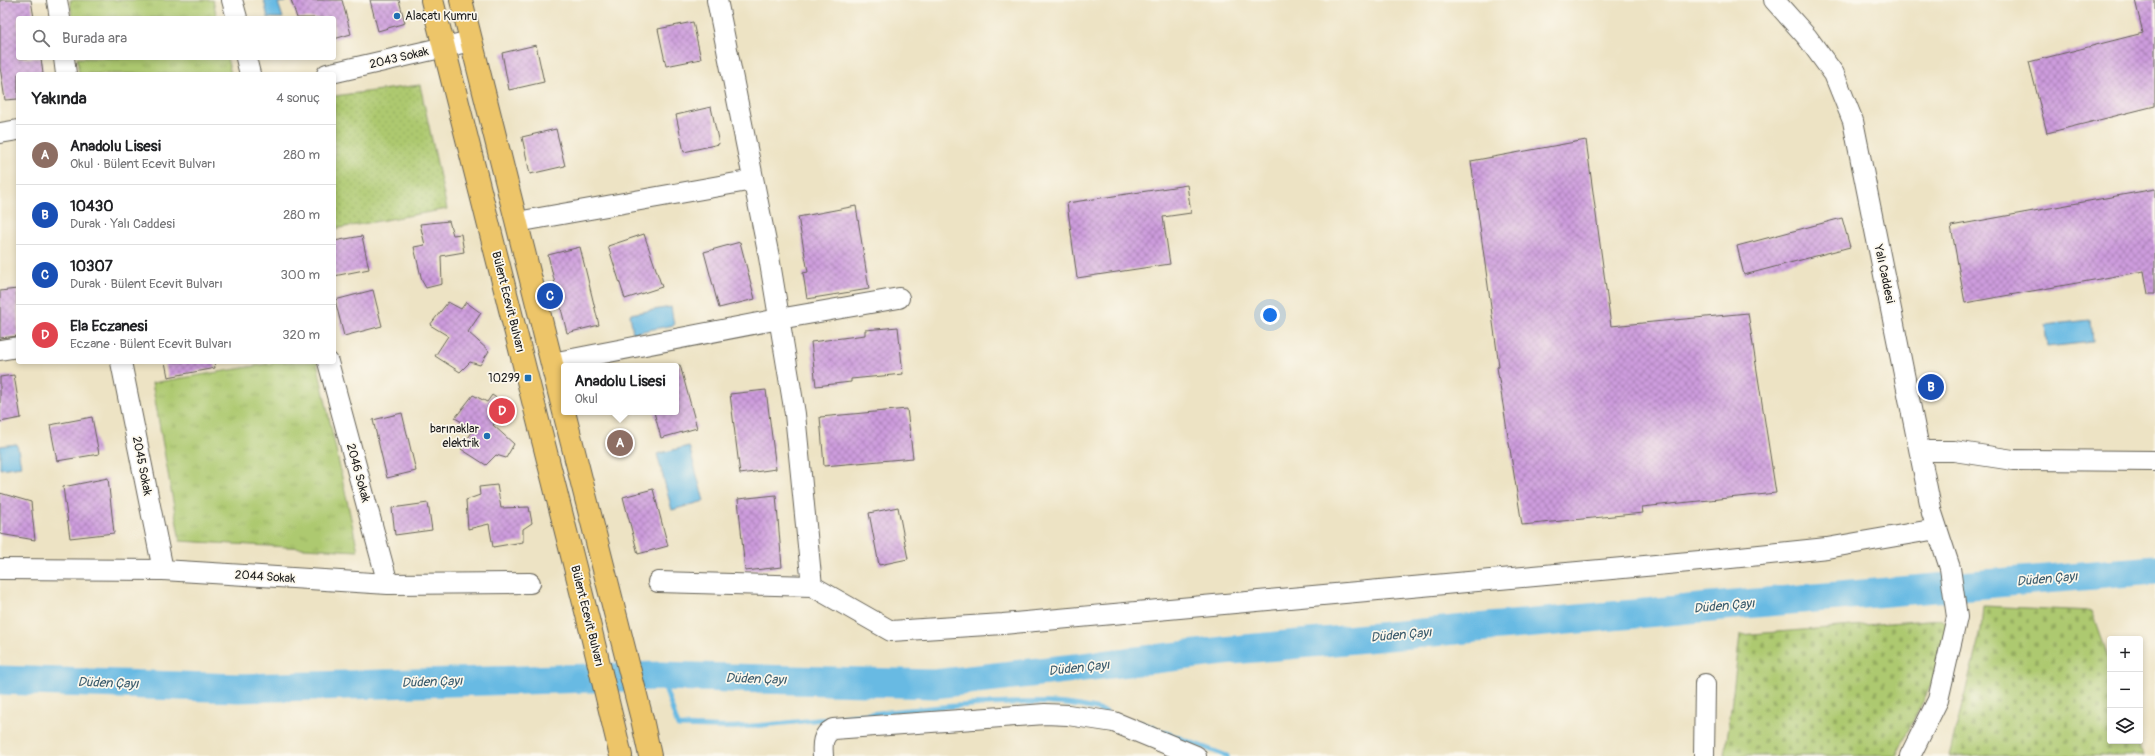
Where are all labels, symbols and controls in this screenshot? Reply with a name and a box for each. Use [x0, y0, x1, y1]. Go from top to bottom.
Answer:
place label: Alaçatı Kumru [405, 9, 477, 24]
marker: Alaçatı Kumru [392, 11, 402, 21]
search box [16, 16, 336, 60]
icon: search [30, 27, 52, 49]
text: Burada ara [62, 29, 127, 48]
street label: 2043 Sokak [368, 44, 430, 72]
text: Yakında [32, 88, 87, 109]
text: 4 sonuç [276, 90, 320, 106]
text: Anadolu Lisesi [70, 137, 161, 156]
text: A [41, 147, 49, 163]
text: 280 m [283, 147, 320, 163]
text: Okul · Bülent Ecevit Bulvarı [70, 156, 215, 172]
text: 10430 [70, 197, 113, 216]
text: B [41, 207, 49, 223]
text: 280 m [283, 207, 320, 223]
text: Durak · Yalı Caddesi [70, 216, 175, 232]
street label: Yalı Caddesi [1870, 242, 1898, 305]
street label: Bülent Ecevit Bulvarı [488, 250, 528, 354]
text: 10307 [70, 257, 113, 276]
text: C [41, 267, 49, 283]
text: 300 m [281, 267, 320, 283]
text: Durak · Bülent Ecevit Bulvarı [70, 276, 223, 292]
pin: C [537, 281, 563, 311]
your location [1260, 305, 1280, 325]
text: Ela Eczanesi [70, 317, 147, 336]
text: D [41, 327, 49, 343]
text: 320 m [282, 327, 320, 343]
text: Eczane · Bülent Ecevit Bulvarı [70, 336, 232, 352]
popup [561, 363, 679, 415]
place label: 10299 [488, 371, 520, 386]
text: Anadolu Lisesi [575, 372, 665, 391]
pin: B [1918, 372, 1944, 402]
marker: 10299 [523, 373, 533, 383]
text: Okul [575, 391, 598, 407]
pin: D [489, 396, 515, 426]
place label: barınaklar elektrik [430, 422, 480, 451]
pin: A [607, 428, 633, 458]
marker: barınaklar elektrik [482, 431, 492, 441]
street label: 2045 Sokak [129, 435, 155, 497]
street label: 2046 Sokak [343, 442, 373, 504]
street label: Bülent Ecevit Bulvarı [567, 564, 607, 668]
street label: 2044 Sokak [234, 567, 296, 587]
water label: Düden Çayı [2016, 568, 2080, 590]
water label: Düden Çayı [1693, 595, 1757, 617]
water label: Düden Çayı [1370, 624, 1434, 646]
map controls [2107, 636, 2143, 744]
button: + [2107, 636, 2143, 672]
water label: Düden Çayı [1048, 657, 1112, 679]
water label: Düden Çayı [725, 670, 788, 688]
button: − [2107, 672, 2143, 708]
water label: Düden Çayı [401, 673, 464, 691]
water label: Düden Çayı [77, 674, 140, 692]
button: layers [2107, 708, 2143, 744]

